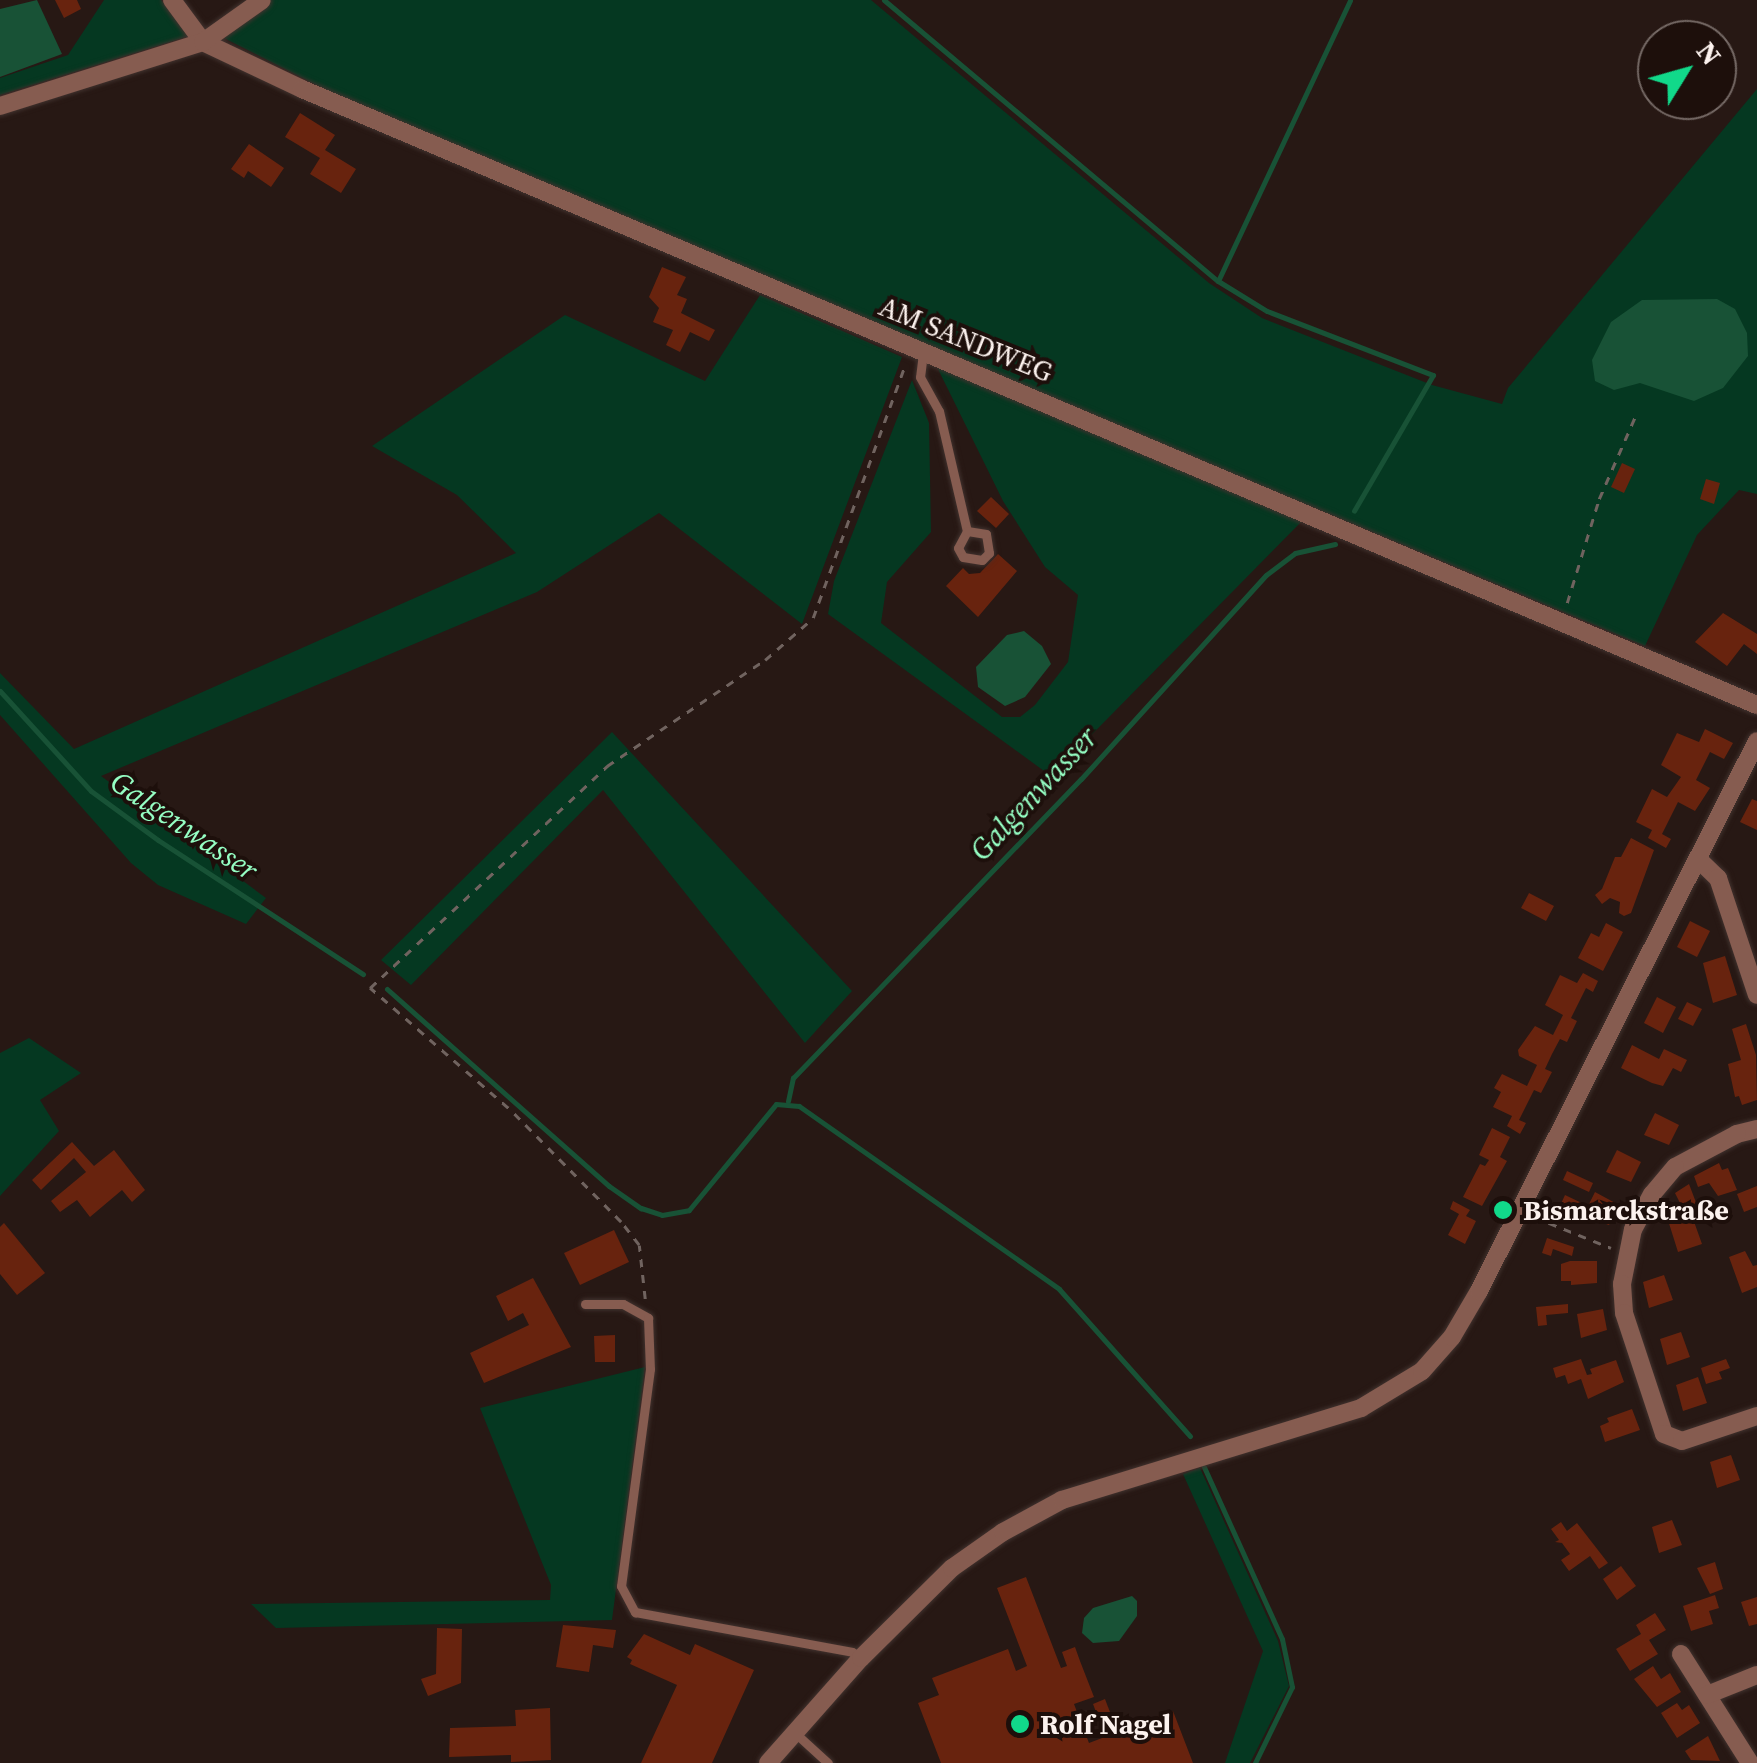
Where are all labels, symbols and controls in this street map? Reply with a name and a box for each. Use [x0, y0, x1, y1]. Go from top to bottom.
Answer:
north arrow [1637, 20, 1737, 120]
text: N [1688, 34, 1731, 73]
street label: AM SANDWEG [874, 289, 1058, 389]
water label: Galgenwasser [963, 720, 1105, 868]
water label: Galgenwasser [104, 764, 264, 888]
place label: Bismarckstraße [1523, 1193, 1729, 1227]
marker: Bismarckstraße [1492, 1199, 1514, 1221]
place label: Rolf Nagel [1040, 1707, 1171, 1741]
marker: Rolf Nagel [1009, 1713, 1031, 1735]

